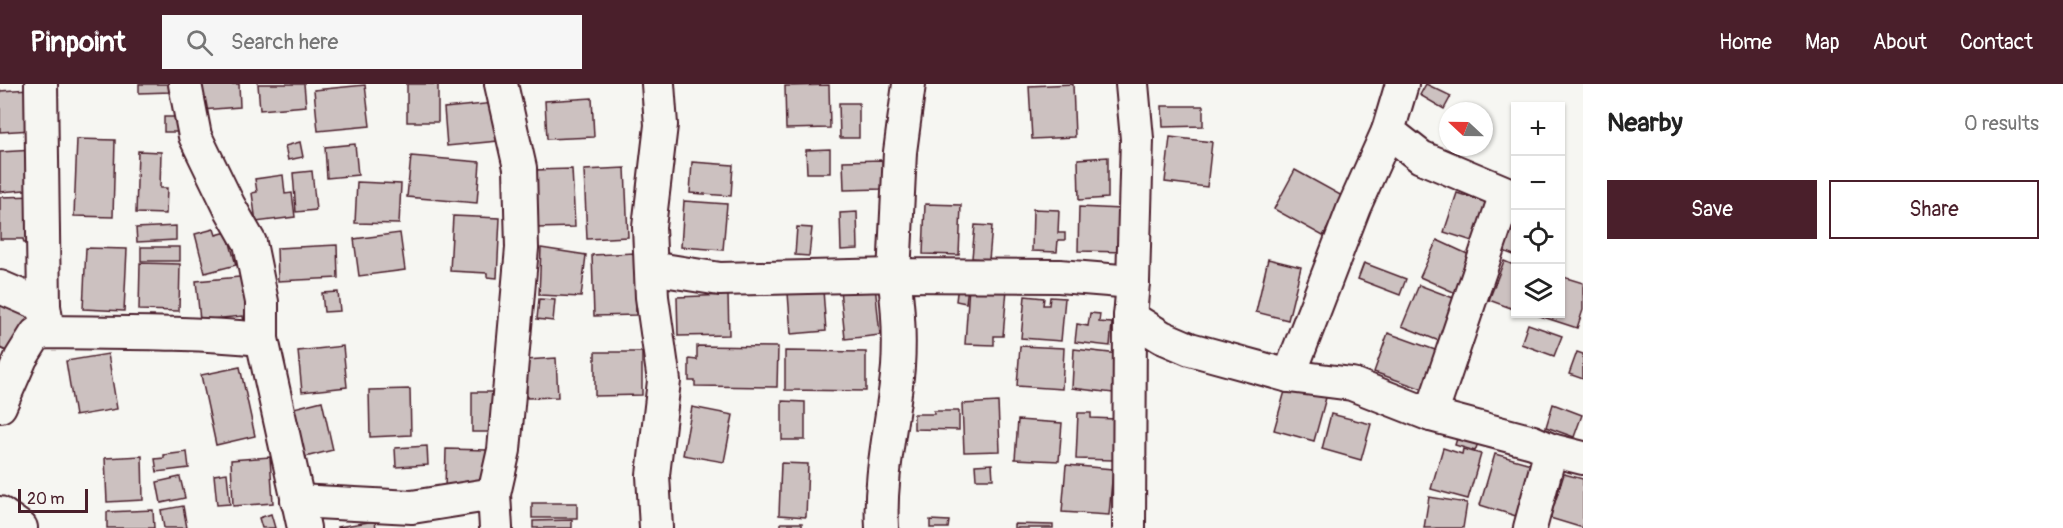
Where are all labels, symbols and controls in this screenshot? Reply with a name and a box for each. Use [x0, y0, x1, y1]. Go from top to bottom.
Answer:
search box [162, 15, 582, 69]
text: Pinpoint [30, 25, 126, 60]
icon: search [183, 26, 216, 59]
text: Search here [231, 28, 338, 56]
text: Home [1719, 29, 1772, 56]
text: Map [1805, 29, 1840, 56]
text: About [1873, 29, 1927, 56]
text: Contact [1960, 29, 2033, 56]
north arrow [1439, 102, 1493, 156]
map controls [1511, 102, 1565, 318]
button: + [1511, 102, 1565, 156]
text: Nearby [1607, 107, 1683, 139]
text: 0 results [1964, 111, 2039, 136]
button: − [1511, 156, 1565, 210]
button: Save [1607, 180, 1817, 239]
button: Share [1829, 180, 2039, 239]
button: locate [1511, 210, 1565, 264]
button: layers [1511, 264, 1565, 318]
scale bar [18, 486, 88, 514]
text: 20 m [27, 489, 65, 509]

